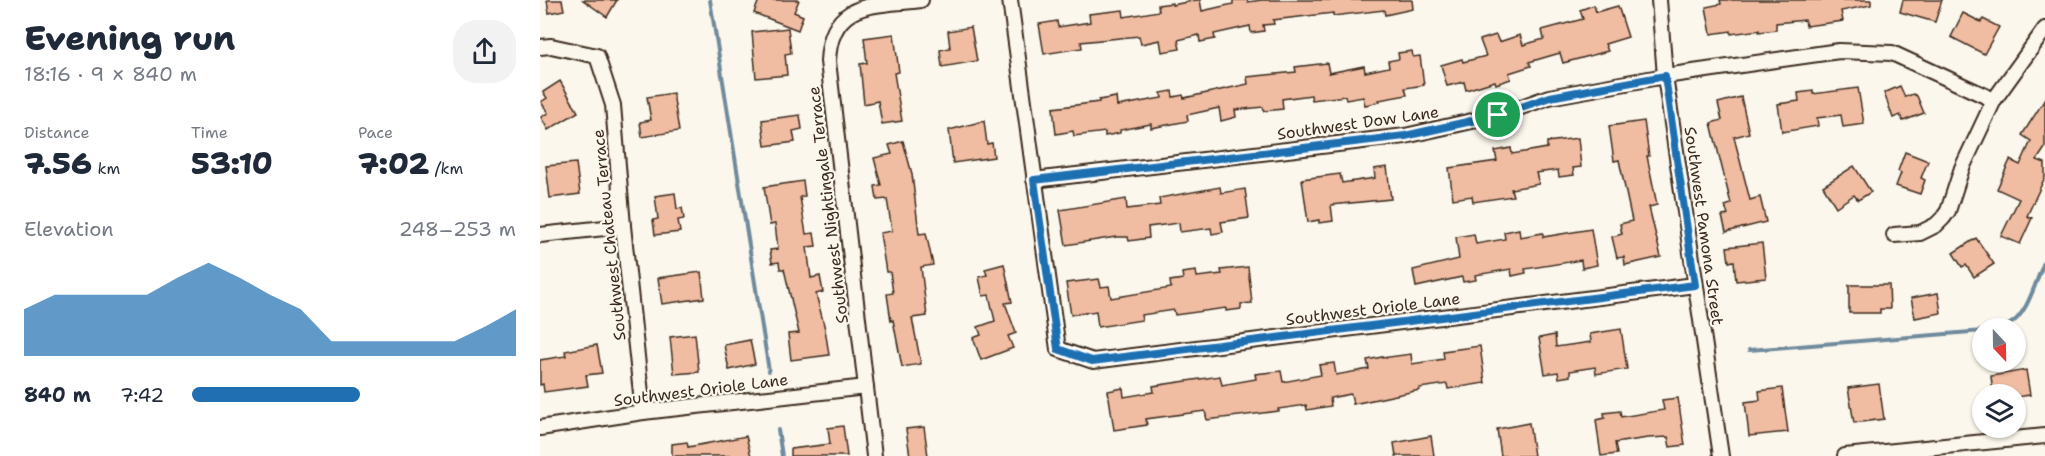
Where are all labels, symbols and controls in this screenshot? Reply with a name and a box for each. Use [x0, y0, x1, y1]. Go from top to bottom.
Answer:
text: Evening run [24, 16, 235, 61]
button: share [453, 20, 516, 83]
text: 18:16 · 9 × 840 m [24, 61, 197, 87]
street label: Southwest Nightingale Terrace [803, 85, 853, 325]
pin [1472, 89, 1523, 140]
icon: arrive [1481, 98, 1514, 131]
street label: Southwest Dow Lane [1276, 101, 1440, 145]
text: Distance [24, 122, 90, 143]
text: Time [191, 122, 228, 143]
text: Pace [358, 122, 393, 143]
street label: Southwest Pamona Street [1680, 125, 1728, 327]
street label: Southwest Chateau Terrace [587, 128, 631, 342]
text: 7.56 [24, 143, 92, 184]
text: 53:10 [191, 143, 273, 184]
text: 7:02 [358, 143, 429, 184]
text: km [92, 158, 120, 179]
text: /km [429, 158, 463, 179]
text: Elevation [24, 216, 114, 242]
text: 248–253 m [399, 216, 516, 242]
street label: Southwest Oriole Lane [1285, 288, 1461, 330]
north arrow [1972, 318, 2026, 372]
map controls [1972, 318, 2026, 438]
street label: Southwest Oriole Lane [613, 369, 789, 411]
text: 840 m [24, 382, 91, 408]
text: 7:42 [120, 382, 164, 408]
button: layers [1972, 384, 2026, 438]

